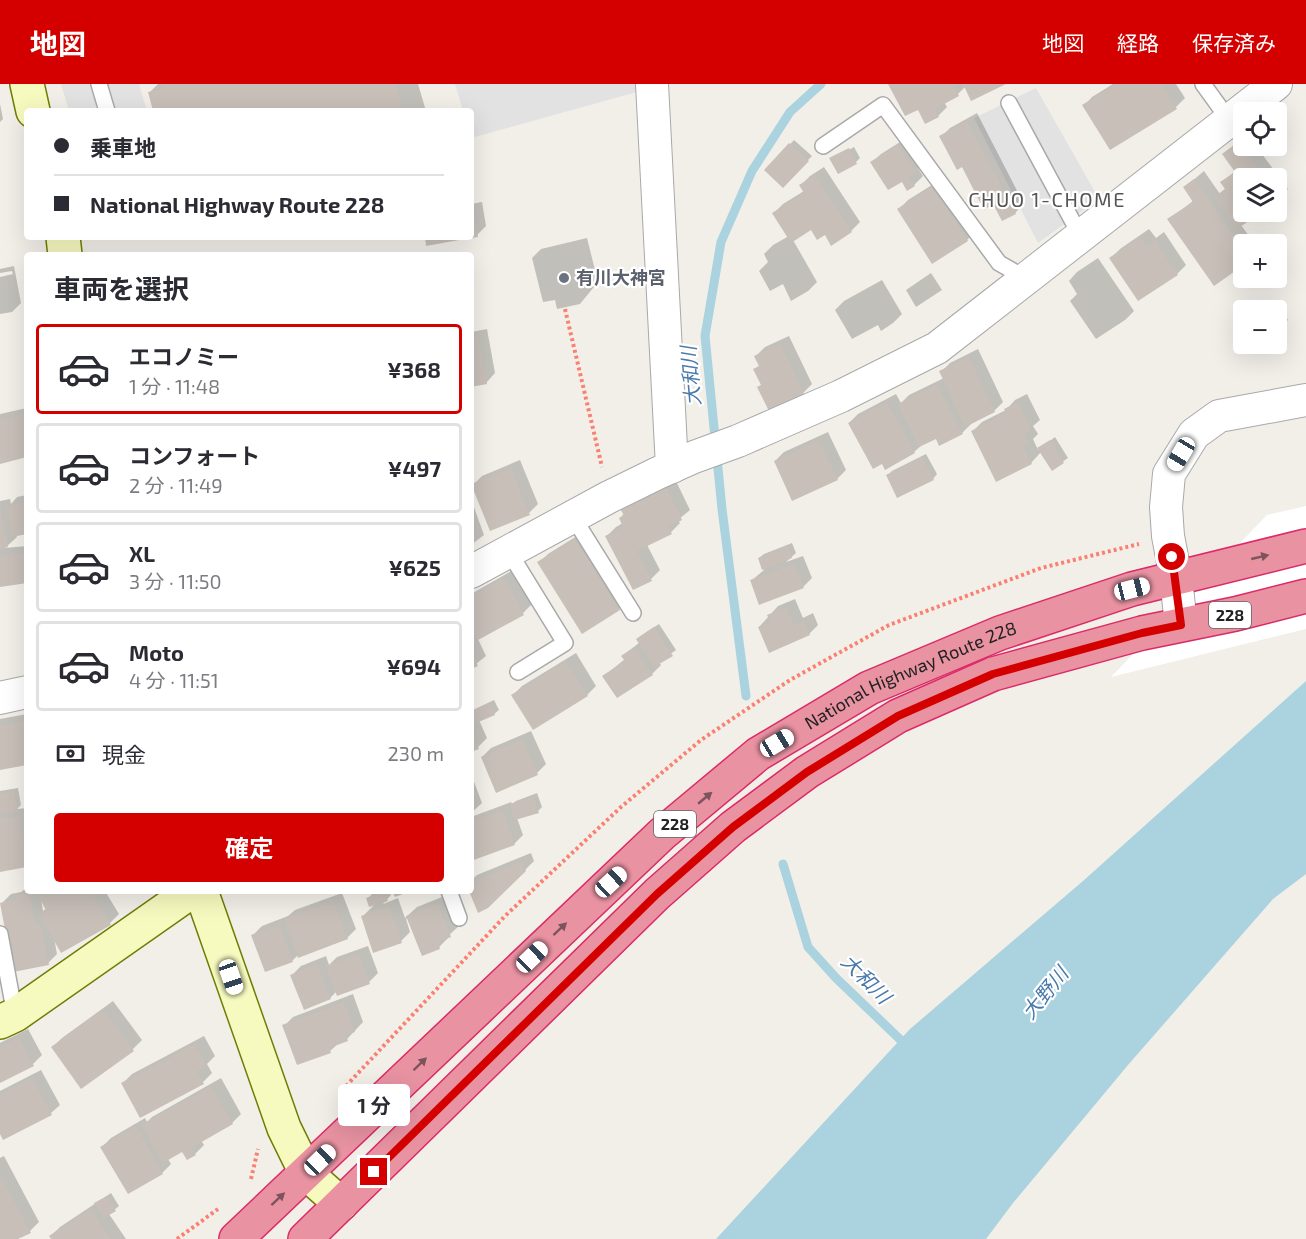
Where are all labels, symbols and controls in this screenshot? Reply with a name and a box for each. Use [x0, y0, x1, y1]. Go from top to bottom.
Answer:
text: 地図 [30, 26, 86, 60]
text: 地図 [1042, 30, 1084, 55]
text: 経路 [1117, 30, 1159, 55]
text: 保存済み [1192, 30, 1276, 55]
map controls [1233, 102, 1287, 354]
button: locate [1233, 102, 1287, 156]
text: 乗車地 [90, 134, 156, 160]
button: layers [1233, 168, 1287, 222]
district label: CHUO 1-CHOME [968, 187, 1126, 211]
text: National Highway Route 228 [90, 191, 384, 217]
button: + [1233, 234, 1287, 288]
place label: 有川大神宮 [576, 266, 666, 288]
marker: 有川大神宮 [557, 271, 571, 285]
text: 車両を選択 [54, 272, 189, 304]
button: − [1233, 300, 1287, 354]
icon: car [57, 342, 111, 396]
text: エコノミー [129, 343, 239, 369]
water label: 大和川 [675, 343, 705, 407]
text: ¥368 [387, 356, 441, 382]
text: 1 分 · 11:48 [129, 374, 220, 398]
car [1164, 434, 1198, 474]
icon: car [57, 441, 111, 495]
text: コンフォート [129, 442, 260, 468]
text: ¥497 [388, 455, 441, 481]
text: 2 分 · 11:49 [129, 473, 223, 497]
icon: car [57, 540, 111, 594]
text: XL [129, 540, 155, 566]
route start [1158, 543, 1185, 570]
one-way arrow [1251, 551, 1269, 561]
text: ¥625 [388, 554, 441, 580]
text: 3 分 · 11:50 [129, 569, 222, 593]
car [1112, 576, 1152, 602]
road number: 228 [1209, 602, 1251, 628]
street label: National Highway Route 228 [800, 616, 1019, 734]
icon: car [57, 639, 111, 693]
text: Moto [129, 639, 184, 665]
text: ¥694 [386, 653, 441, 679]
text: 4 分 · 11:51 [129, 668, 219, 692]
car [757, 726, 797, 760]
icon: cash [54, 737, 87, 770]
text: 現金 [102, 741, 146, 767]
text: 230 m [388, 741, 444, 765]
one-way arrow [697, 792, 713, 805]
road number: 228 [654, 811, 696, 837]
button: 確定 [54, 813, 444, 882]
car [592, 863, 630, 901]
one-way arrow [553, 922, 568, 936]
car [513, 938, 551, 976]
water label: 大和川 [837, 949, 898, 1009]
car [217, 957, 245, 997]
water label: 大野川 [1016, 960, 1074, 1023]
one-way arrow [412, 1057, 427, 1071]
callout: 1 分 [338, 1085, 410, 1127]
text: 1 分 [358, 1093, 390, 1117]
car [301, 1141, 339, 1179]
route end [360, 1158, 387, 1185]
one-way arrow [271, 1192, 286, 1206]

